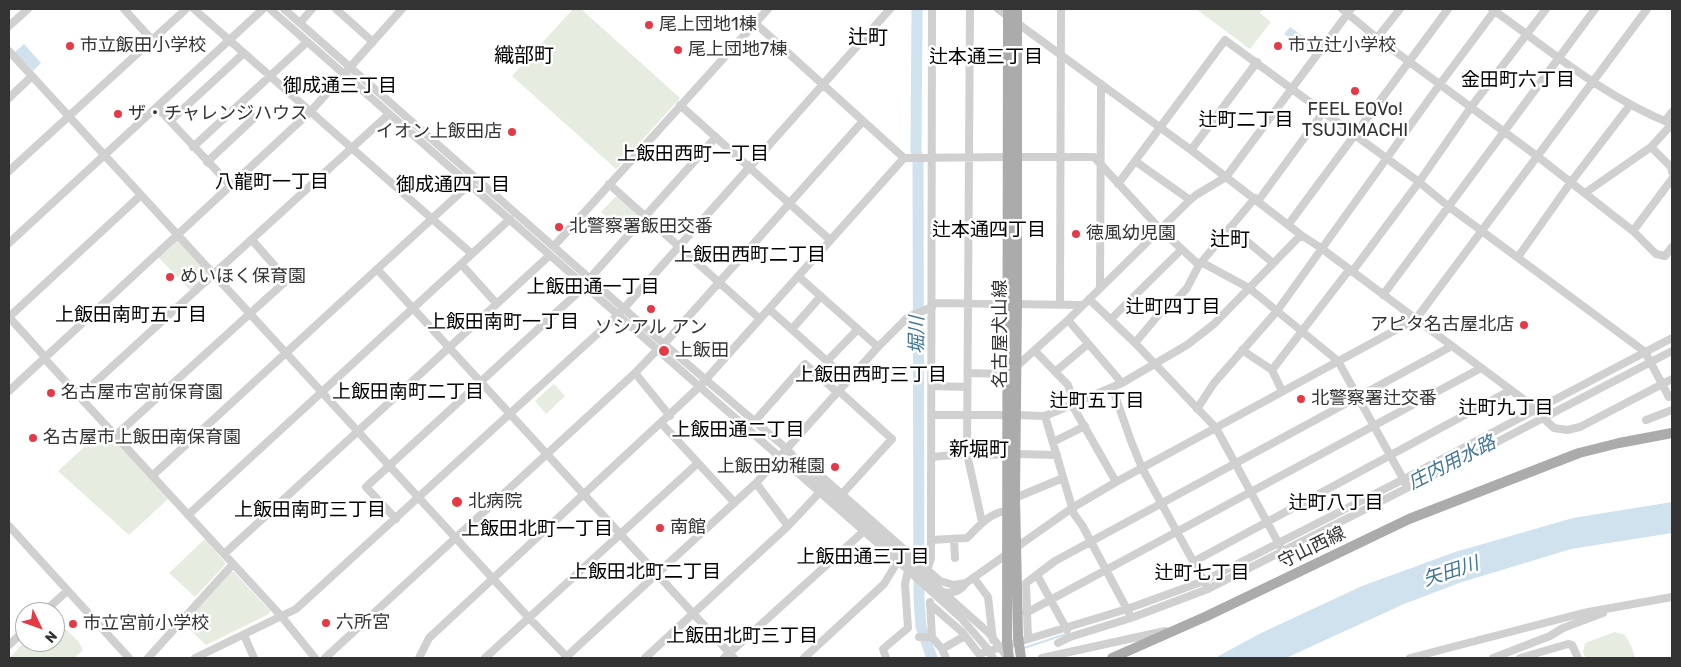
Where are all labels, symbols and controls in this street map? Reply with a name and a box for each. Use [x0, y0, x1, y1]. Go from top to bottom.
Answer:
place label: 尾上団地1棟 [659, 14, 757, 36]
marker: 尾上団地1棟 [643, 19, 655, 31]
district label: 辻町 [848, 26, 888, 50]
place label: 市立飯田小学校 [80, 35, 206, 57]
place label: 市立辻小学校 [1288, 35, 1396, 57]
place label: 尾上団地7棟 [688, 39, 787, 61]
marker: 市立飯田小学校 [64, 40, 76, 52]
marker: 市立辻小学校 [1272, 40, 1284, 52]
district label: 織部町 [494, 44, 554, 68]
marker: 尾上団地7棟 [672, 44, 684, 56]
district label: 辻本通三丁目 [929, 47, 1043, 69]
district label: 金田町六丁目 [1461, 70, 1575, 92]
district label: 御成通三丁目 [283, 76, 397, 98]
marker: FEEL EQVo! TSUJIMACHI [1349, 85, 1361, 97]
place label: FEEL EQVo! TSUJIMACHI [1302, 99, 1408, 142]
place label: ザ・チャレンジハウス [128, 103, 308, 125]
marker: ザ・チャレンジハウス [112, 108, 124, 120]
district label: 辻町二丁目 [1199, 110, 1293, 132]
place label: イオン上飯田店 [376, 121, 502, 143]
marker: イオン上飯田店 [506, 126, 518, 138]
district label: 上飯田西町一丁目 [617, 144, 769, 166]
district label: 八龍町一丁目 [215, 172, 329, 194]
district label: 御成通四丁目 [396, 175, 510, 197]
place label: 北警察署飯田交番 [569, 216, 713, 238]
district label: 辻本通四丁目 [932, 220, 1046, 242]
marker: 北警察署飯田交番 [553, 221, 565, 233]
place label: 徳風幼児園 [1086, 223, 1176, 245]
marker: 徳風幼児園 [1070, 228, 1082, 240]
district label: 辻町 [1210, 228, 1250, 252]
district label: 上飯田西町二丁目 [674, 245, 826, 267]
place label: めいほく保育園 [180, 266, 306, 288]
marker: めいほく保育園 [164, 271, 176, 283]
district label: 上飯田通一丁目 [527, 277, 659, 299]
street label: 名古屋犬山線 [990, 280, 1012, 388]
district label: 辻町四丁目 [1126, 297, 1220, 319]
marker: ソシアル アン [645, 303, 657, 315]
district label: 上飯田南町五丁目 [55, 305, 207, 327]
district label: 上飯田南町一丁目 [427, 312, 579, 334]
place label: アピタ名古屋北店 [1370, 314, 1514, 336]
water label: 堀川 [907, 316, 929, 354]
place label: ソシアル アン [595, 317, 707, 339]
marker: アピタ名古屋北店 [1518, 319, 1530, 331]
place label: 上飯田 [675, 340, 729, 362]
marker: 上飯田 [657, 344, 671, 358]
district label: 上飯田西町三丁目 [795, 365, 947, 387]
place label: 名古屋市宮前保育園 [61, 382, 223, 404]
district label: 上飯田南町二丁目 [332, 382, 484, 404]
marker: 名古屋市宮前保育園 [45, 387, 57, 399]
place label: 北警察署辻交番 [1311, 388, 1437, 410]
district label: 辻町五丁目 [1050, 391, 1144, 413]
marker: 北警察署辻交番 [1295, 393, 1307, 405]
district label: 辻町九丁目 [1459, 398, 1553, 420]
district label: 上飯田通二丁目 [672, 420, 804, 442]
place label: 名古屋市上飯田南保育園 [43, 427, 241, 449]
water label: 庄内用水路 [1405, 431, 1499, 495]
marker: 名古屋市上飯田南保育園 [27, 432, 39, 444]
district label: 新堀町 [949, 438, 1009, 462]
place label: 上飯田幼稚園 [717, 456, 825, 478]
marker: 上飯田幼稚園 [829, 461, 841, 473]
place label: 北病院 [468, 491, 522, 513]
district label: 辻町八丁目 [1289, 493, 1383, 515]
marker: 北病院 [450, 495, 464, 509]
district label: 上飯田南町三丁目 [234, 500, 386, 522]
place label: 南館 [670, 517, 706, 539]
district label: 上飯田北町一丁目 [461, 519, 613, 541]
marker: 南館 [654, 522, 666, 534]
street label: 守山西線 [1275, 523, 1349, 573]
district label: 上飯田通三丁目 [797, 547, 929, 569]
water label: 矢田川 [1420, 552, 1482, 592]
district label: 上飯田北町二丁目 [569, 562, 721, 584]
district label: 辻町七丁目 [1155, 563, 1249, 585]
north arrow [15, 602, 65, 652]
place label: 六所宮 [336, 612, 390, 634]
place label: 市立宮前小学校 [83, 613, 209, 635]
marker: 六所宮 [320, 617, 332, 629]
marker: 市立宮前小学校 [67, 618, 79, 630]
district label: 上飯田北町三丁目 [666, 626, 818, 648]
text: N [41, 627, 60, 646]

